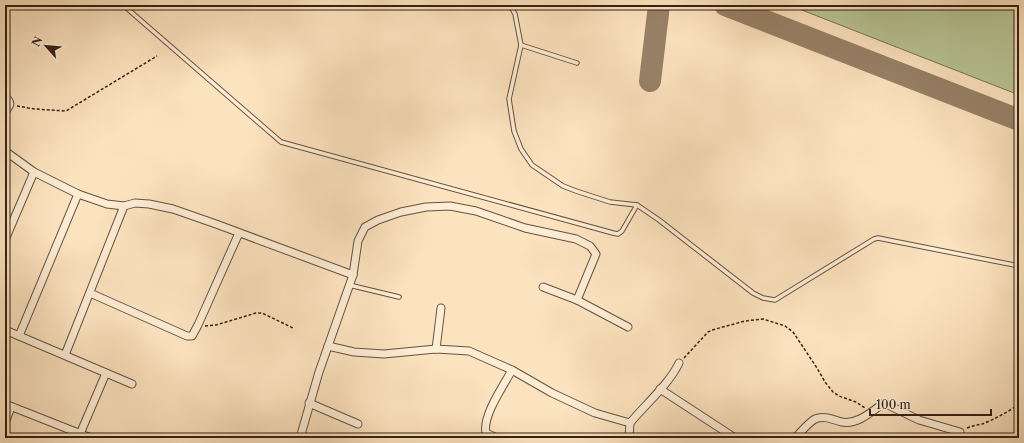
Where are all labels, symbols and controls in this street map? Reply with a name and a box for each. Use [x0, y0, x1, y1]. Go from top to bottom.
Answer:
north arrow [26, 26, 66, 66]
text: N [29, 34, 46, 49]
scale bar [870, 391, 991, 417]
text: 100 m [876, 397, 911, 412]

